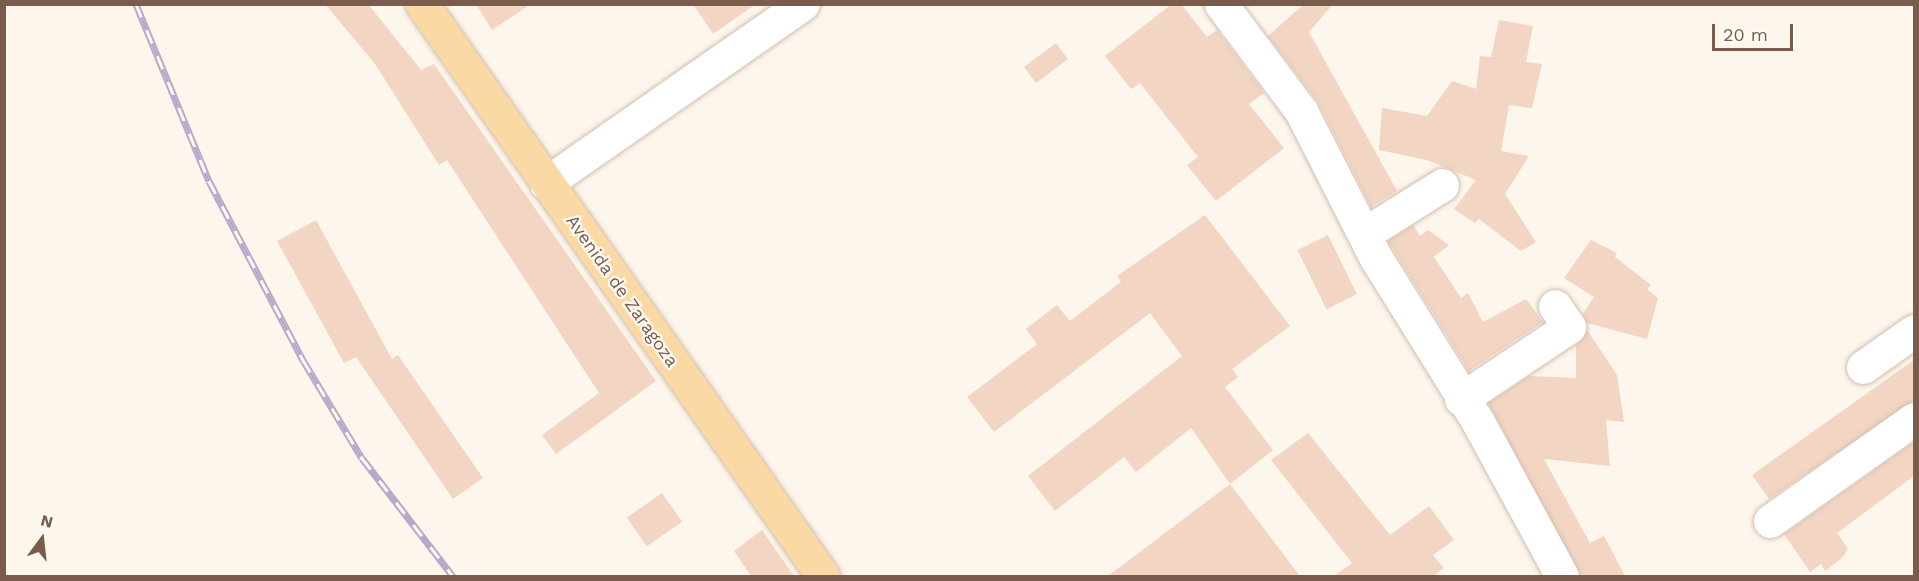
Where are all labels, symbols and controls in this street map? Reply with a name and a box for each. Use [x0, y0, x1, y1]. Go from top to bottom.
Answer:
scale bar [1715, 12, 1796, 50]
text: 20 m [1723, 24, 1768, 45]
street label: Avenida de Zaragoza [561, 211, 683, 371]
north arrow [12, 509, 72, 569]
text: N [39, 510, 55, 532]

